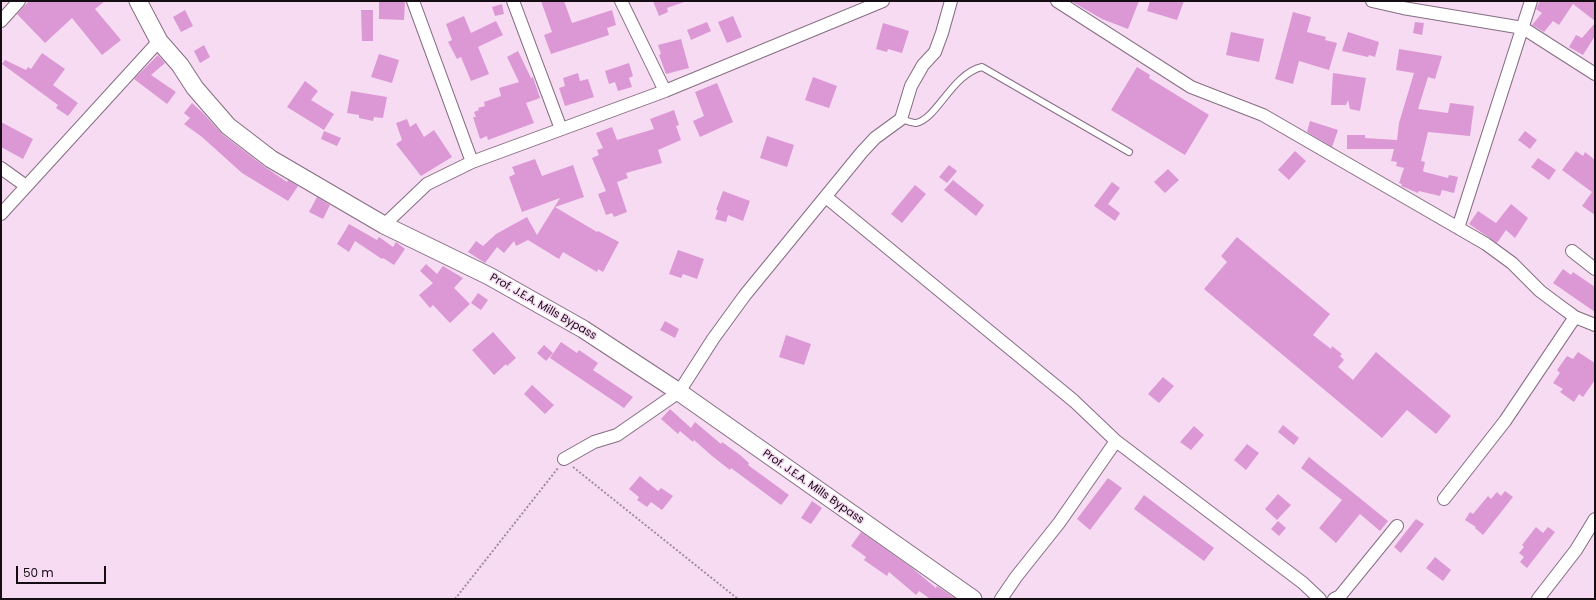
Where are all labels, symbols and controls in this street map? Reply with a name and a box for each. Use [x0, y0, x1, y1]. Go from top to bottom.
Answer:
street label: Prof. J.E.A. Mills Bypass [487, 271, 599, 343]
street label: Prof. J.E.A. Mills Bypass [760, 447, 866, 527]
scale bar [18, 558, 108, 584]
text: 50 m [23, 564, 54, 581]

